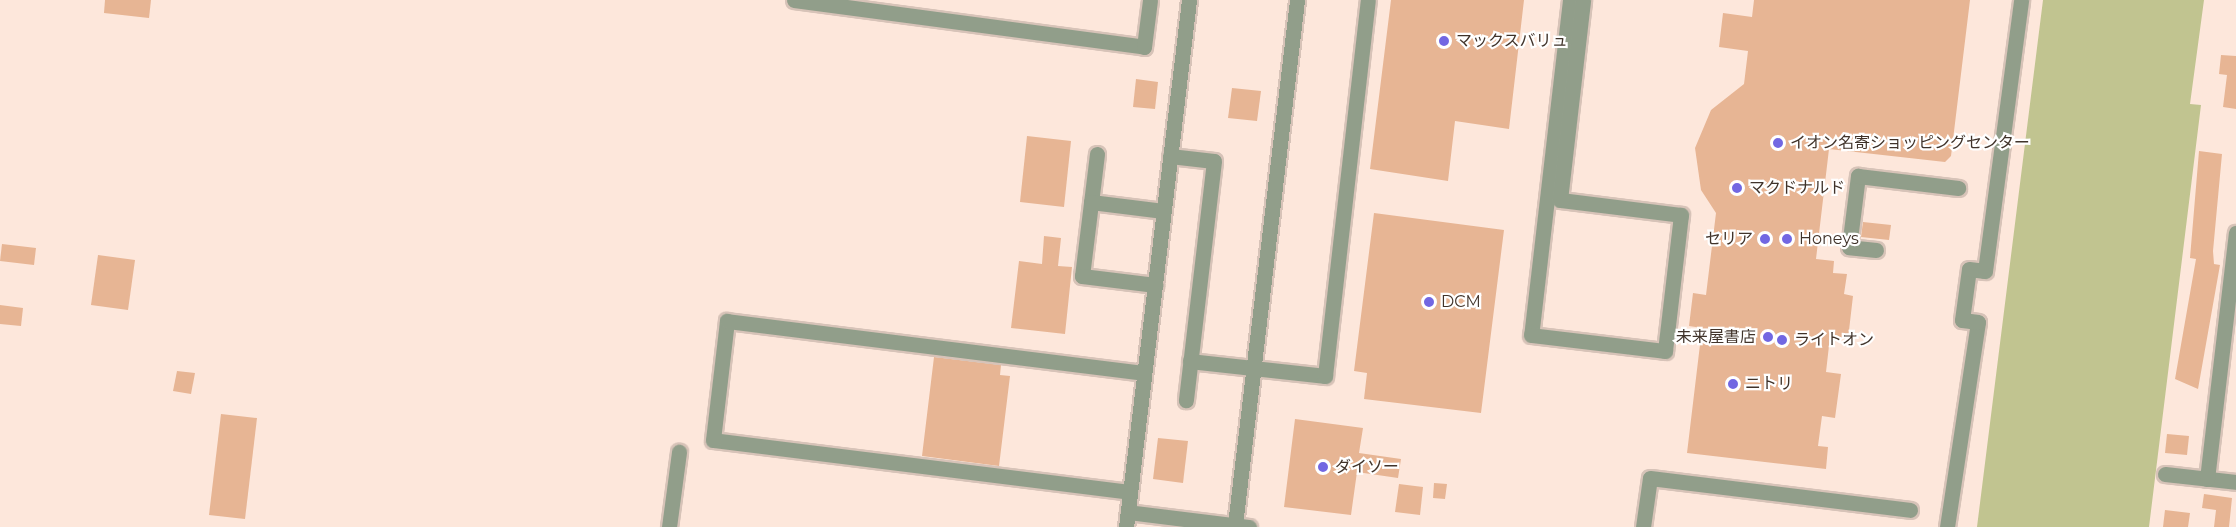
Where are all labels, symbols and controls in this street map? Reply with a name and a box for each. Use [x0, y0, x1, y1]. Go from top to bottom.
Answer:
place label: マックスバリュ [1456, 31, 1568, 51]
marker: マックスバリュ [1437, 34, 1451, 48]
place label: イオン名寄ショッピングセンター [1790, 133, 2030, 153]
marker: イオン名寄ショッピングセンター [1771, 136, 1785, 150]
place label: マクドナルド [1749, 178, 1845, 198]
marker: マクドナルド [1730, 181, 1744, 195]
place label: セリア [1705, 229, 1753, 249]
place label: Honeys [1799, 229, 1859, 249]
marker: セリア [1758, 232, 1772, 246]
marker: Honeys [1780, 232, 1794, 246]
place label: DCM [1441, 292, 1481, 312]
marker: DCM [1422, 295, 1436, 309]
place label: 未来屋書店 [1676, 327, 1756, 347]
marker: 未来屋書店 [1761, 330, 1775, 344]
place label: ライトオン [1794, 330, 1874, 350]
marker: ライトオン [1775, 333, 1789, 347]
place label: ニトリ [1745, 374, 1793, 394]
marker: ニトリ [1726, 377, 1740, 391]
place label: ダイソー [1335, 457, 1399, 477]
marker: ダイソー [1316, 460, 1330, 474]

